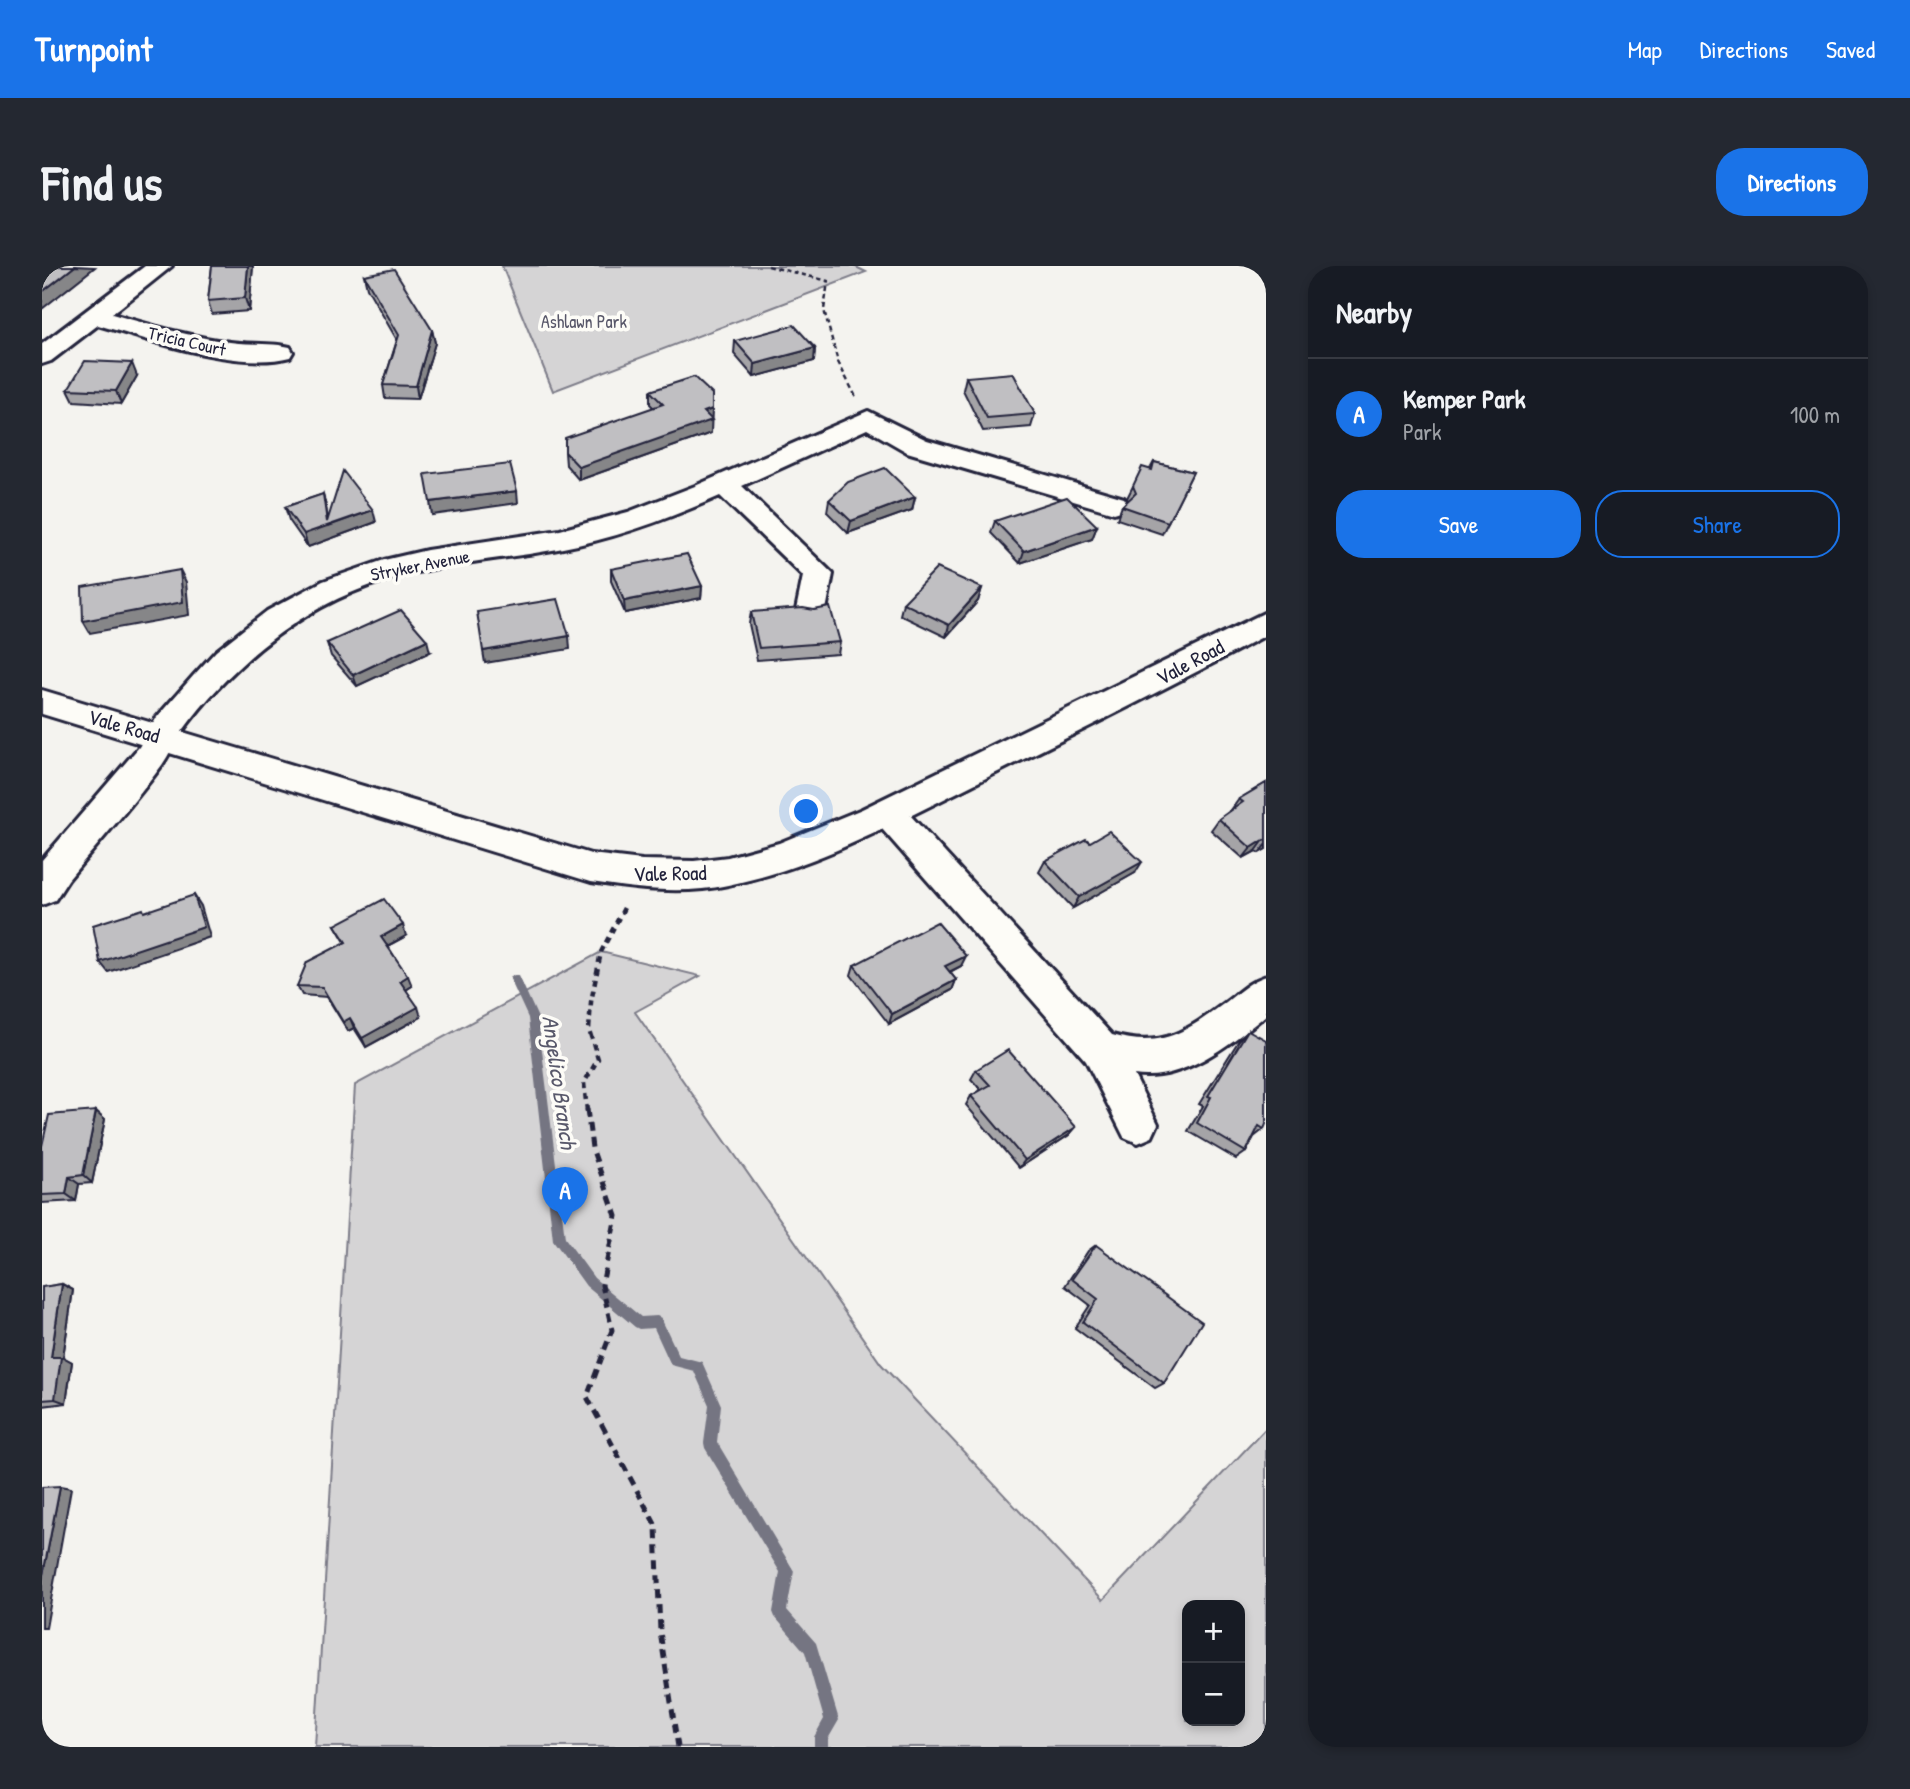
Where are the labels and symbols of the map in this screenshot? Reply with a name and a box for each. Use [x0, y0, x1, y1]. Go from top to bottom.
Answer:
park label: Ashlawn Park [541, 309, 627, 334]
street label: Tricia Court [146, 320, 229, 362]
street label: Stryker Avenue [368, 543, 472, 587]
street label: Vale Road [1151, 632, 1229, 692]
street label: Vale Road [85, 702, 163, 750]
your location [789, 794, 823, 828]
street label: Vale Road [633, 858, 707, 888]
water label: Angelico Branch [534, 1013, 585, 1152]
pin: A [542, 1167, 588, 1225]

